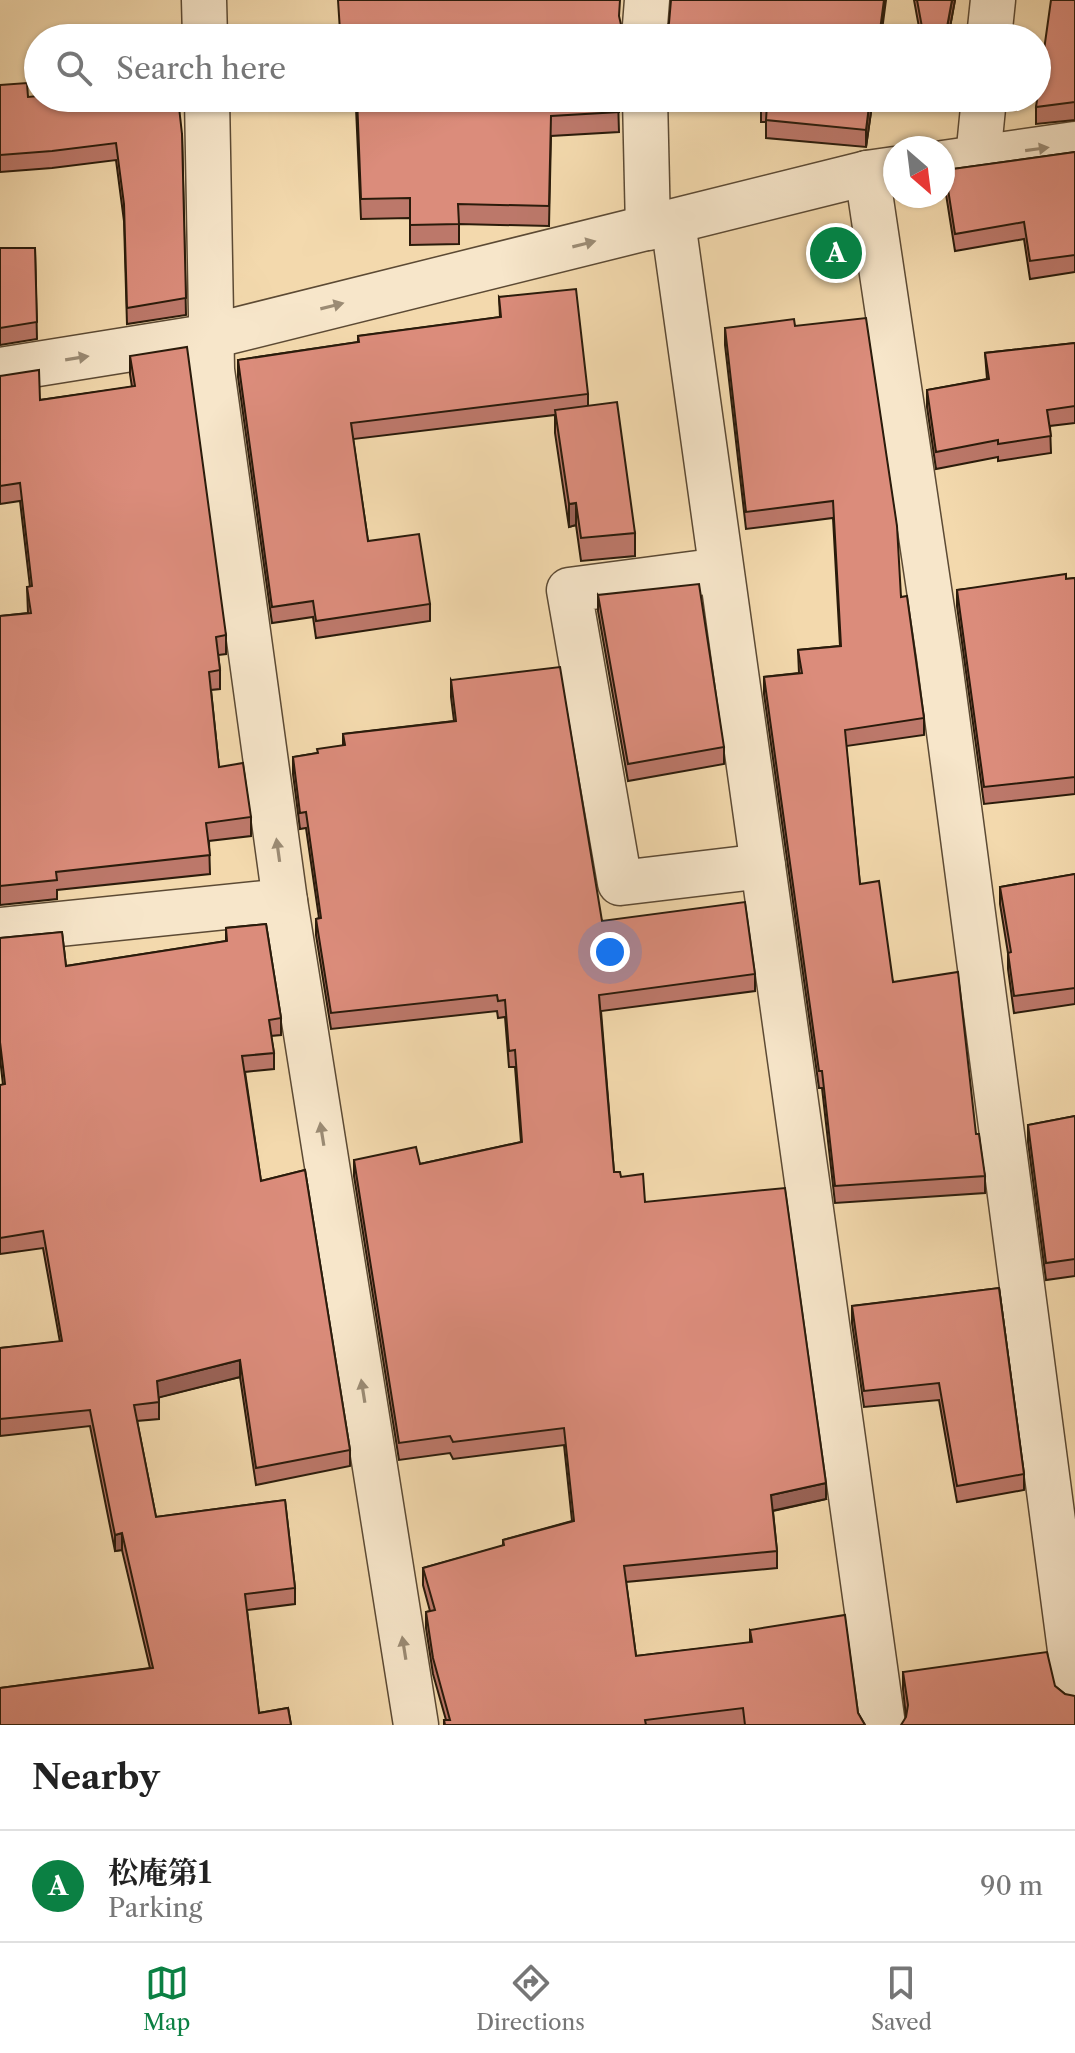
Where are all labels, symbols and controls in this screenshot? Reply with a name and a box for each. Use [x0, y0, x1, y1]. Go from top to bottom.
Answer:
search box [24, 24, 1051, 112]
icon: search [52, 46, 96, 90]
text: Search here [116, 50, 286, 87]
north arrow [883, 136, 955, 208]
one-way arrow [1025, 142, 1050, 155]
pin: A [810, 223, 862, 283]
one-way arrow [572, 237, 597, 250]
one-way arrow [319, 300, 344, 312]
one-way arrow [65, 351, 90, 364]
one-way arrow [271, 837, 284, 862]
your location [590, 932, 630, 972]
one-way arrow [315, 1122, 328, 1147]
one-way arrow [356, 1378, 369, 1403]
one-way arrow [397, 1635, 409, 1660]
text: Nearby [32, 1756, 160, 1798]
text: 松庵第1 [108, 1854, 212, 1891]
text: A [48, 1870, 68, 1902]
text: 90 m [980, 1870, 1043, 1902]
text: Parking [108, 1892, 202, 1924]
tab: Map [143, 1961, 190, 2036]
tab: Directions [476, 1961, 585, 2036]
tab: Saved [871, 1961, 932, 2036]

